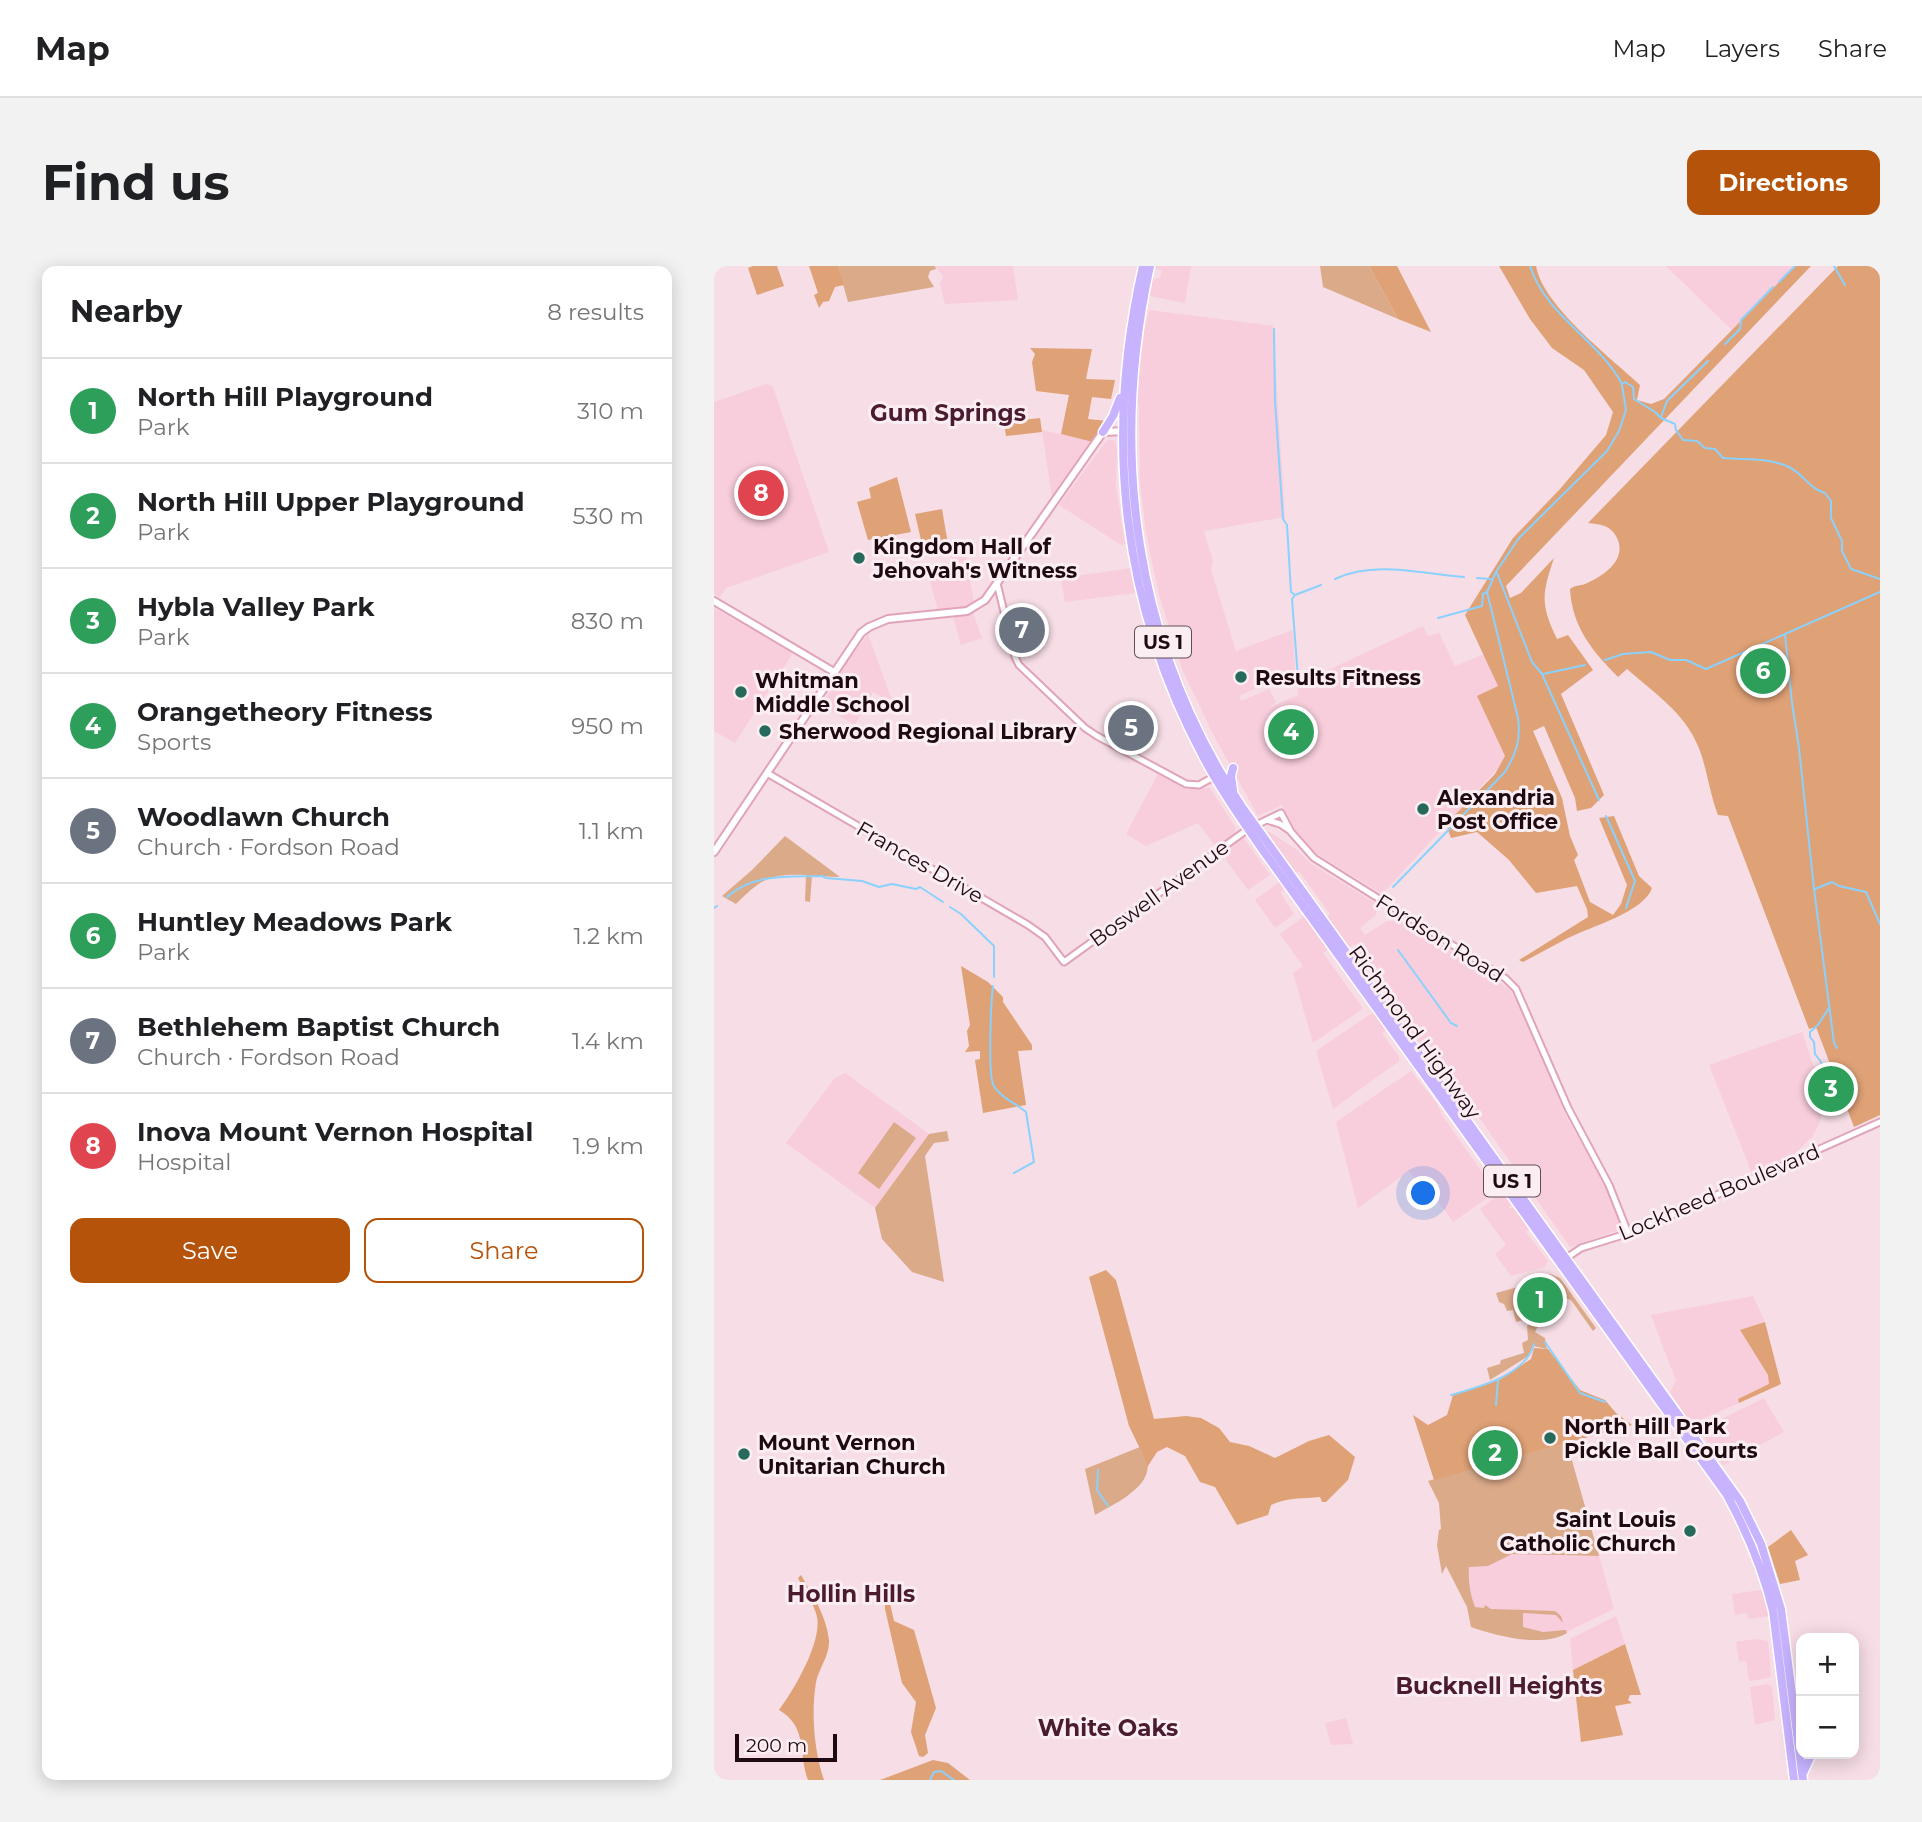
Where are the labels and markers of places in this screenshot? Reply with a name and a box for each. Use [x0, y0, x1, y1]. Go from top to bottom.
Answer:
pin: 8 [738, 467, 784, 519]
place label: Kingdom Hall of Jehovah's Witness [872, 534, 1077, 583]
marker: Kingdom Hall of Jehovah's Witness [851, 550, 867, 566]
pin: 7 [999, 604, 1045, 656]
pin: 6 [1740, 645, 1786, 697]
place label: Results Fitness [1255, 665, 1421, 690]
place label: Whitman Middle School [755, 668, 910, 717]
marker: Results Fitness [1233, 669, 1249, 685]
marker: Whitman Middle School [733, 684, 749, 700]
pin: 5 [1108, 702, 1154, 754]
pin: 4 [1268, 706, 1314, 758]
place label: Sherwood Regional Library [779, 719, 1077, 744]
marker: Sherwood Regional Library [757, 723, 773, 739]
place label: Alexandria Post Office [1436, 785, 1558, 834]
marker: Alexandria Post Office [1415, 801, 1431, 817]
pin: 3 [1808, 1063, 1854, 1115]
pin: 1 [1517, 1274, 1563, 1326]
place label: North Hill Park Pickle Ball Courts [1564, 1414, 1758, 1463]
pin: 2 [1472, 1427, 1518, 1479]
place label: Mount Vernon Unitarian Church [758, 1430, 946, 1479]
marker: North Hill Park Pickle Ball Courts [1542, 1430, 1558, 1446]
marker: Mount Vernon Unitarian Church [736, 1446, 752, 1462]
place label: Saint Louis Catholic Church [1500, 1507, 1676, 1556]
marker: Saint Louis Catholic Church [1682, 1523, 1698, 1539]

